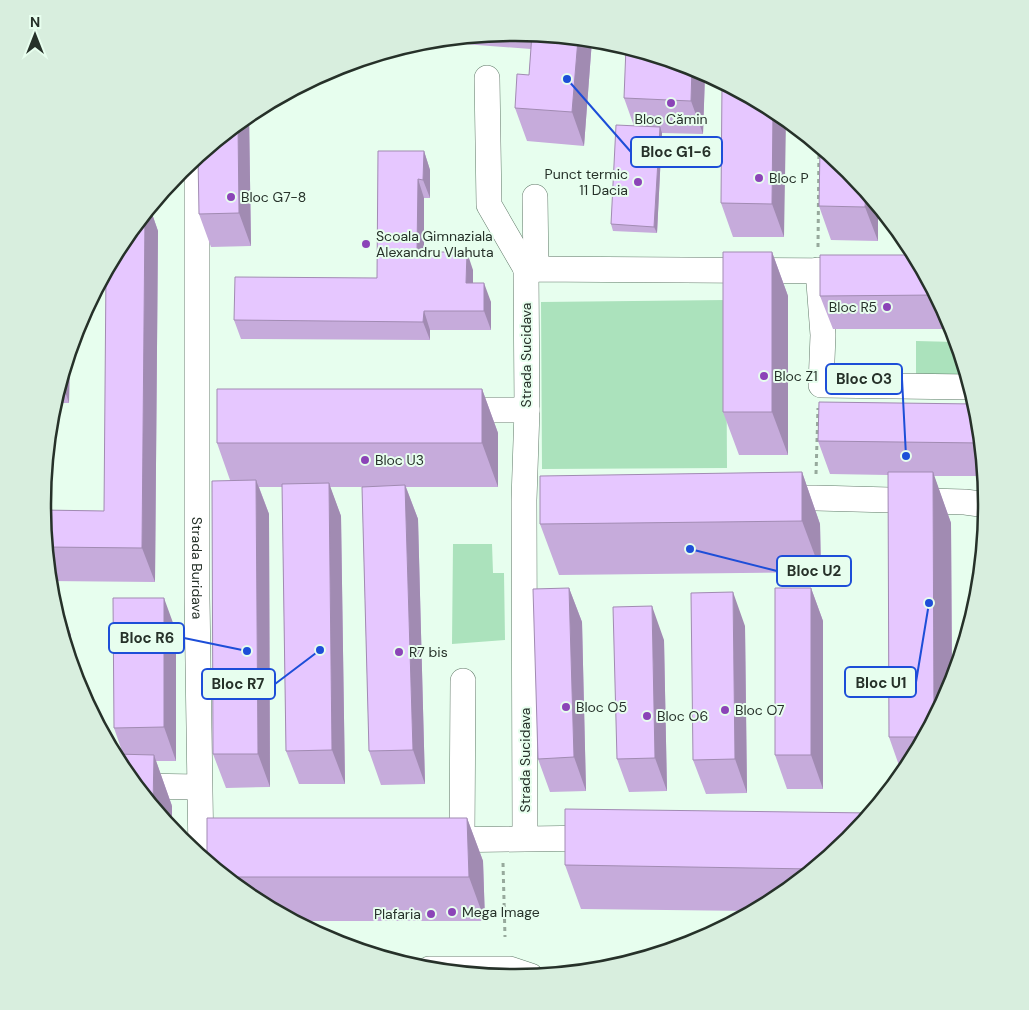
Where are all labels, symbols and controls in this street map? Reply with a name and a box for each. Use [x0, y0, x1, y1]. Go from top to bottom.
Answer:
north arrow [10, 10, 60, 60]
text: N [30, 13, 40, 31]
marker: Bloc Cămin [665, 97, 677, 109]
place label: Bloc Cămin [634, 110, 708, 128]
callout: Bloc G1-6 [631, 137, 722, 167]
text: Bloc G1-6 [641, 142, 711, 162]
place label: Punct termic 11 Dacia [545, 165, 628, 199]
place label: Bloc P [769, 169, 809, 187]
marker: Bloc P [753, 172, 765, 184]
marker: Punct termic 11 Dacia [632, 176, 644, 188]
place label: Bloc G7-8 [241, 188, 306, 206]
marker: Bloc G7-8 [225, 191, 237, 203]
place label: Scoala Gimnaziala Alexandru Vlahuta [376, 227, 494, 261]
marker: Scoala Gimnaziala Alexandru Vlahuta [360, 238, 372, 250]
place label: Bloc R5 [829, 298, 877, 316]
marker: Bloc R5 [881, 301, 893, 313]
street label: Strada Sucidava [517, 303, 535, 407]
callout: Bloc O3 [826, 364, 902, 394]
place label: Bloc Z1 [774, 367, 818, 385]
text: Bloc O3 [836, 369, 892, 389]
marker: Bloc Z1 [758, 370, 770, 382]
place label: Bloc U3 [375, 451, 424, 469]
marker: Bloc U3 [359, 454, 371, 466]
street label: Strada Buridava [188, 517, 206, 619]
callout: Bloc U2 [777, 556, 851, 586]
text: Bloc U2 [787, 561, 841, 581]
callout: Bloc R6 [109, 623, 184, 653]
text: Bloc R6 [120, 628, 174, 648]
place label: R7 bis [409, 643, 448, 661]
marker: R7 bis [393, 646, 405, 658]
callout: Bloc U1 [845, 667, 916, 697]
callout: Bloc R7 [202, 669, 275, 699]
text: Bloc U1 [855, 673, 907, 693]
text: Bloc R7 [212, 674, 264, 694]
place label: Bloc O5 [576, 698, 627, 716]
marker: Bloc O5 [560, 701, 572, 713]
place label: Bloc O7 [735, 701, 785, 719]
marker: Bloc O7 [719, 704, 731, 716]
place label: Bloc O6 [657, 707, 708, 725]
street label: Strada Sucidava [516, 708, 534, 812]
marker: Bloc O6 [641, 710, 653, 722]
place label: Mega Image [462, 903, 540, 921]
place label: Plafaria [374, 905, 421, 923]
marker: Mega Image [446, 906, 458, 918]
marker: Plafaria [425, 908, 437, 920]

